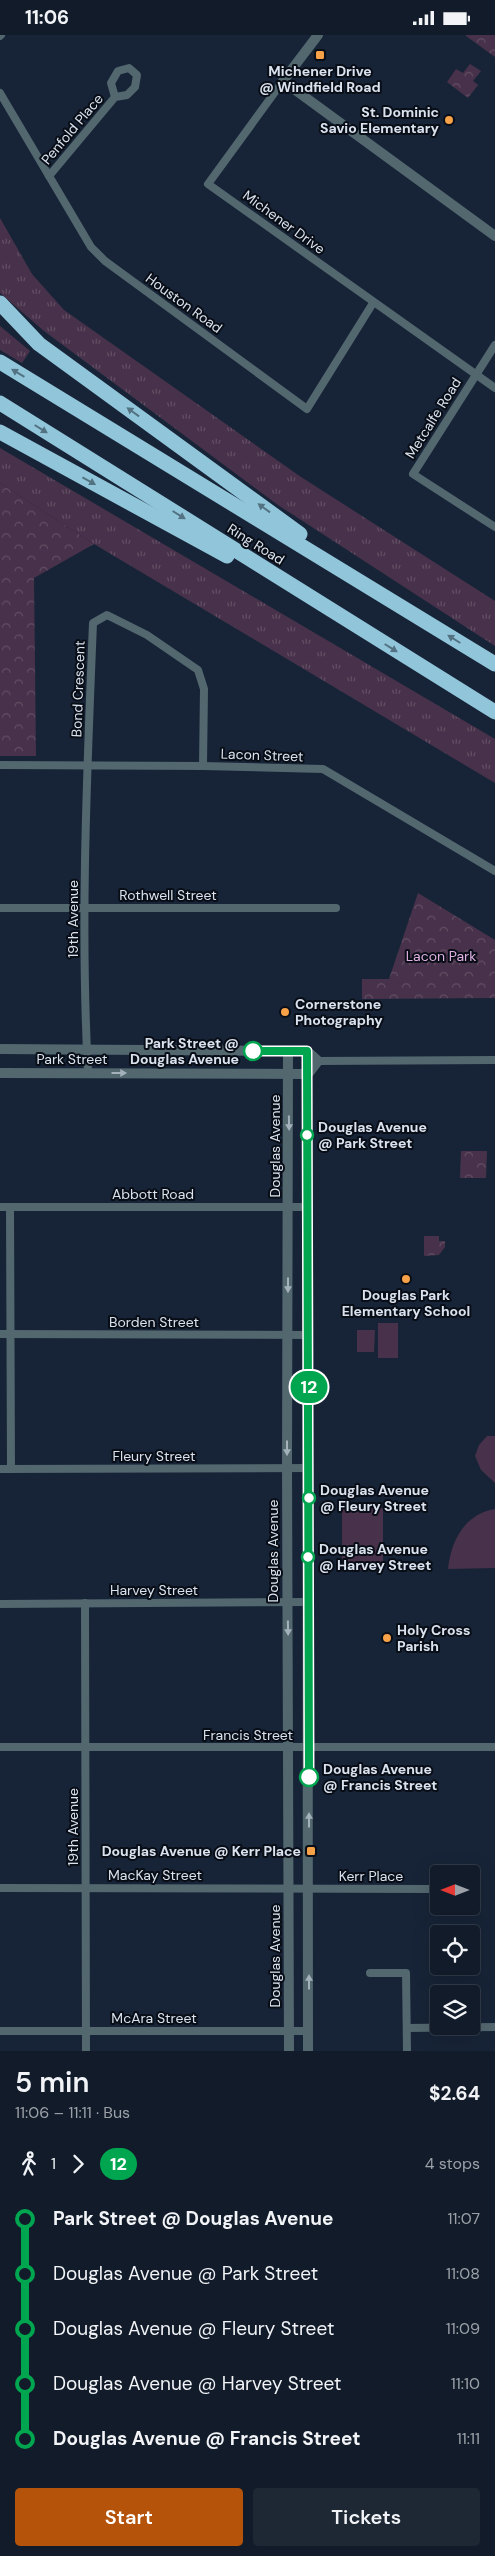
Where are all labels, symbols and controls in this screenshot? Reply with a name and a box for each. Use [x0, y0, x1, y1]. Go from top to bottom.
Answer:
text: 11:06 [25, 5, 69, 30]
marker: Michener Drive @ Windfield Road [314, 49, 326, 61]
place label: Michener Drive @ Windfield Road [259, 62, 381, 96]
street label: Penfold Place [37, 90, 107, 168]
place label: St. Dominic Savio Elementary [320, 103, 440, 137]
marker: St. Dominic Savio Elementary [443, 114, 455, 126]
street label: Michener Drive [239, 186, 329, 258]
street label: Houston Road [142, 269, 226, 337]
one-way arrow [11, 368, 24, 377]
street label: Metcalfe Road [401, 374, 465, 462]
one-way arrow [127, 407, 140, 418]
one-way arrow [35, 424, 48, 434]
one-way arrow [82, 476, 95, 485]
one-way arrow [257, 503, 271, 513]
one-way arrow [172, 511, 186, 520]
street label: Ring Road [224, 519, 288, 569]
one-way arrow [447, 634, 460, 643]
street label: Bond Crescent [67, 640, 89, 738]
one-way arrow [384, 643, 397, 653]
street label: Lacon Street [220, 745, 304, 765]
street label: 19th Avenue [64, 880, 82, 958]
street label: Rothwell Street [119, 886, 217, 904]
park label: Lacon Park [406, 947, 476, 965]
place label: Cornerstone Photography [295, 995, 383, 1029]
marker: Cornerstone Photography [279, 1006, 291, 1018]
place label: Park Street @ Douglas Avenue [130, 1034, 239, 1068]
marker: Park Street @ Douglas Avenue [243, 1041, 263, 1061]
street label: Park Street [36, 1050, 108, 1068]
one-way arrow [111, 1069, 127, 1077]
street label: Douglas Avenue [266, 1095, 284, 1197]
one-way arrow [285, 1115, 293, 1131]
place label: Douglas Avenue @ Park Street [318, 1118, 427, 1152]
marker: Douglas Avenue @ Park Street [300, 1128, 314, 1142]
street label: Abbott Road [112, 1185, 194, 1203]
marker: Douglas Park Elementary School [400, 1273, 412, 1285]
one-way arrow [284, 1277, 292, 1293]
place label: Douglas Park Elementary School [342, 1286, 470, 1320]
street label: Borden Street [109, 1313, 199, 1331]
line badge: 12 [286, 1371, 332, 1403]
text: 12 [301, 1375, 317, 1399]
one-way arrow [283, 1440, 291, 1456]
street label: Fleury Street [113, 1447, 195, 1465]
place label: Douglas Avenue @ Fleury Street [320, 1481, 429, 1515]
marker: Douglas Avenue @ Fleury Street [302, 1491, 316, 1505]
street label: Douglas Avenue [264, 1500, 282, 1602]
place label: Douglas Avenue @ Harvey Street [319, 1540, 431, 1574]
marker: Douglas Avenue @ Harvey Street [301, 1550, 315, 1564]
street label: Harvey Street [110, 1581, 198, 1599]
one-way arrow [284, 1620, 292, 1636]
place label: Holy Cross Parish [397, 1621, 470, 1655]
marker: Holy Cross Parish [381, 1632, 393, 1644]
street label: Francis Street [203, 1726, 293, 1744]
place label: Douglas Avenue @ Francis Street [323, 1760, 437, 1794]
marker: Douglas Avenue @ Francis Street [299, 1767, 319, 1787]
street label: 19th Avenue [64, 1788, 82, 1866]
one-way arrow [305, 1811, 313, 1827]
place label: Douglas Avenue @ Kerr Place [102, 1842, 301, 1860]
marker: Douglas Avenue @ Kerr Place [305, 1845, 317, 1857]
north arrow [430, 1865, 480, 1915]
map controls [430, 1865, 480, 2035]
street label: MacKay Street [108, 1866, 202, 1884]
street label: Kerr Place [339, 1867, 403, 1885]
street label: Douglas Avenue [266, 1905, 284, 2007]
button: locate [430, 1925, 480, 1975]
one-way arrow [305, 1974, 313, 1990]
button: layers [430, 1985, 480, 2035]
street label: McAra Street [111, 2009, 197, 2027]
text: 5 min [15, 2064, 89, 2101]
text: $2.64 [429, 2081, 480, 2106]
text: 11:06 – 11:11 · Bus [15, 2102, 130, 2123]
icon: walk [15, 2150, 43, 2178]
icon: forward [64, 2150, 92, 2178]
text: 12 [110, 2152, 127, 2176]
text: 1 [51, 2153, 56, 2174]
text: 4 stops [425, 2153, 480, 2174]
text: Park Street @ Douglas Avenue [53, 2206, 333, 2231]
text: 11:07 [448, 2208, 480, 2229]
text: Douglas Avenue @ Park Street [53, 2261, 318, 2286]
text: 11:08 [446, 2263, 480, 2284]
text: Douglas Avenue @ Fleury Street [53, 2316, 334, 2341]
text: 11:09 [446, 2318, 480, 2339]
text: Douglas Avenue @ Harvey Street [53, 2371, 341, 2396]
text: 11:10 [451, 2373, 480, 2394]
text: Douglas Avenue @ Francis Street [53, 2426, 360, 2451]
text: 11:11 [457, 2428, 480, 2449]
button: Start [15, 2488, 243, 2546]
button: Tickets [253, 2488, 480, 2546]

